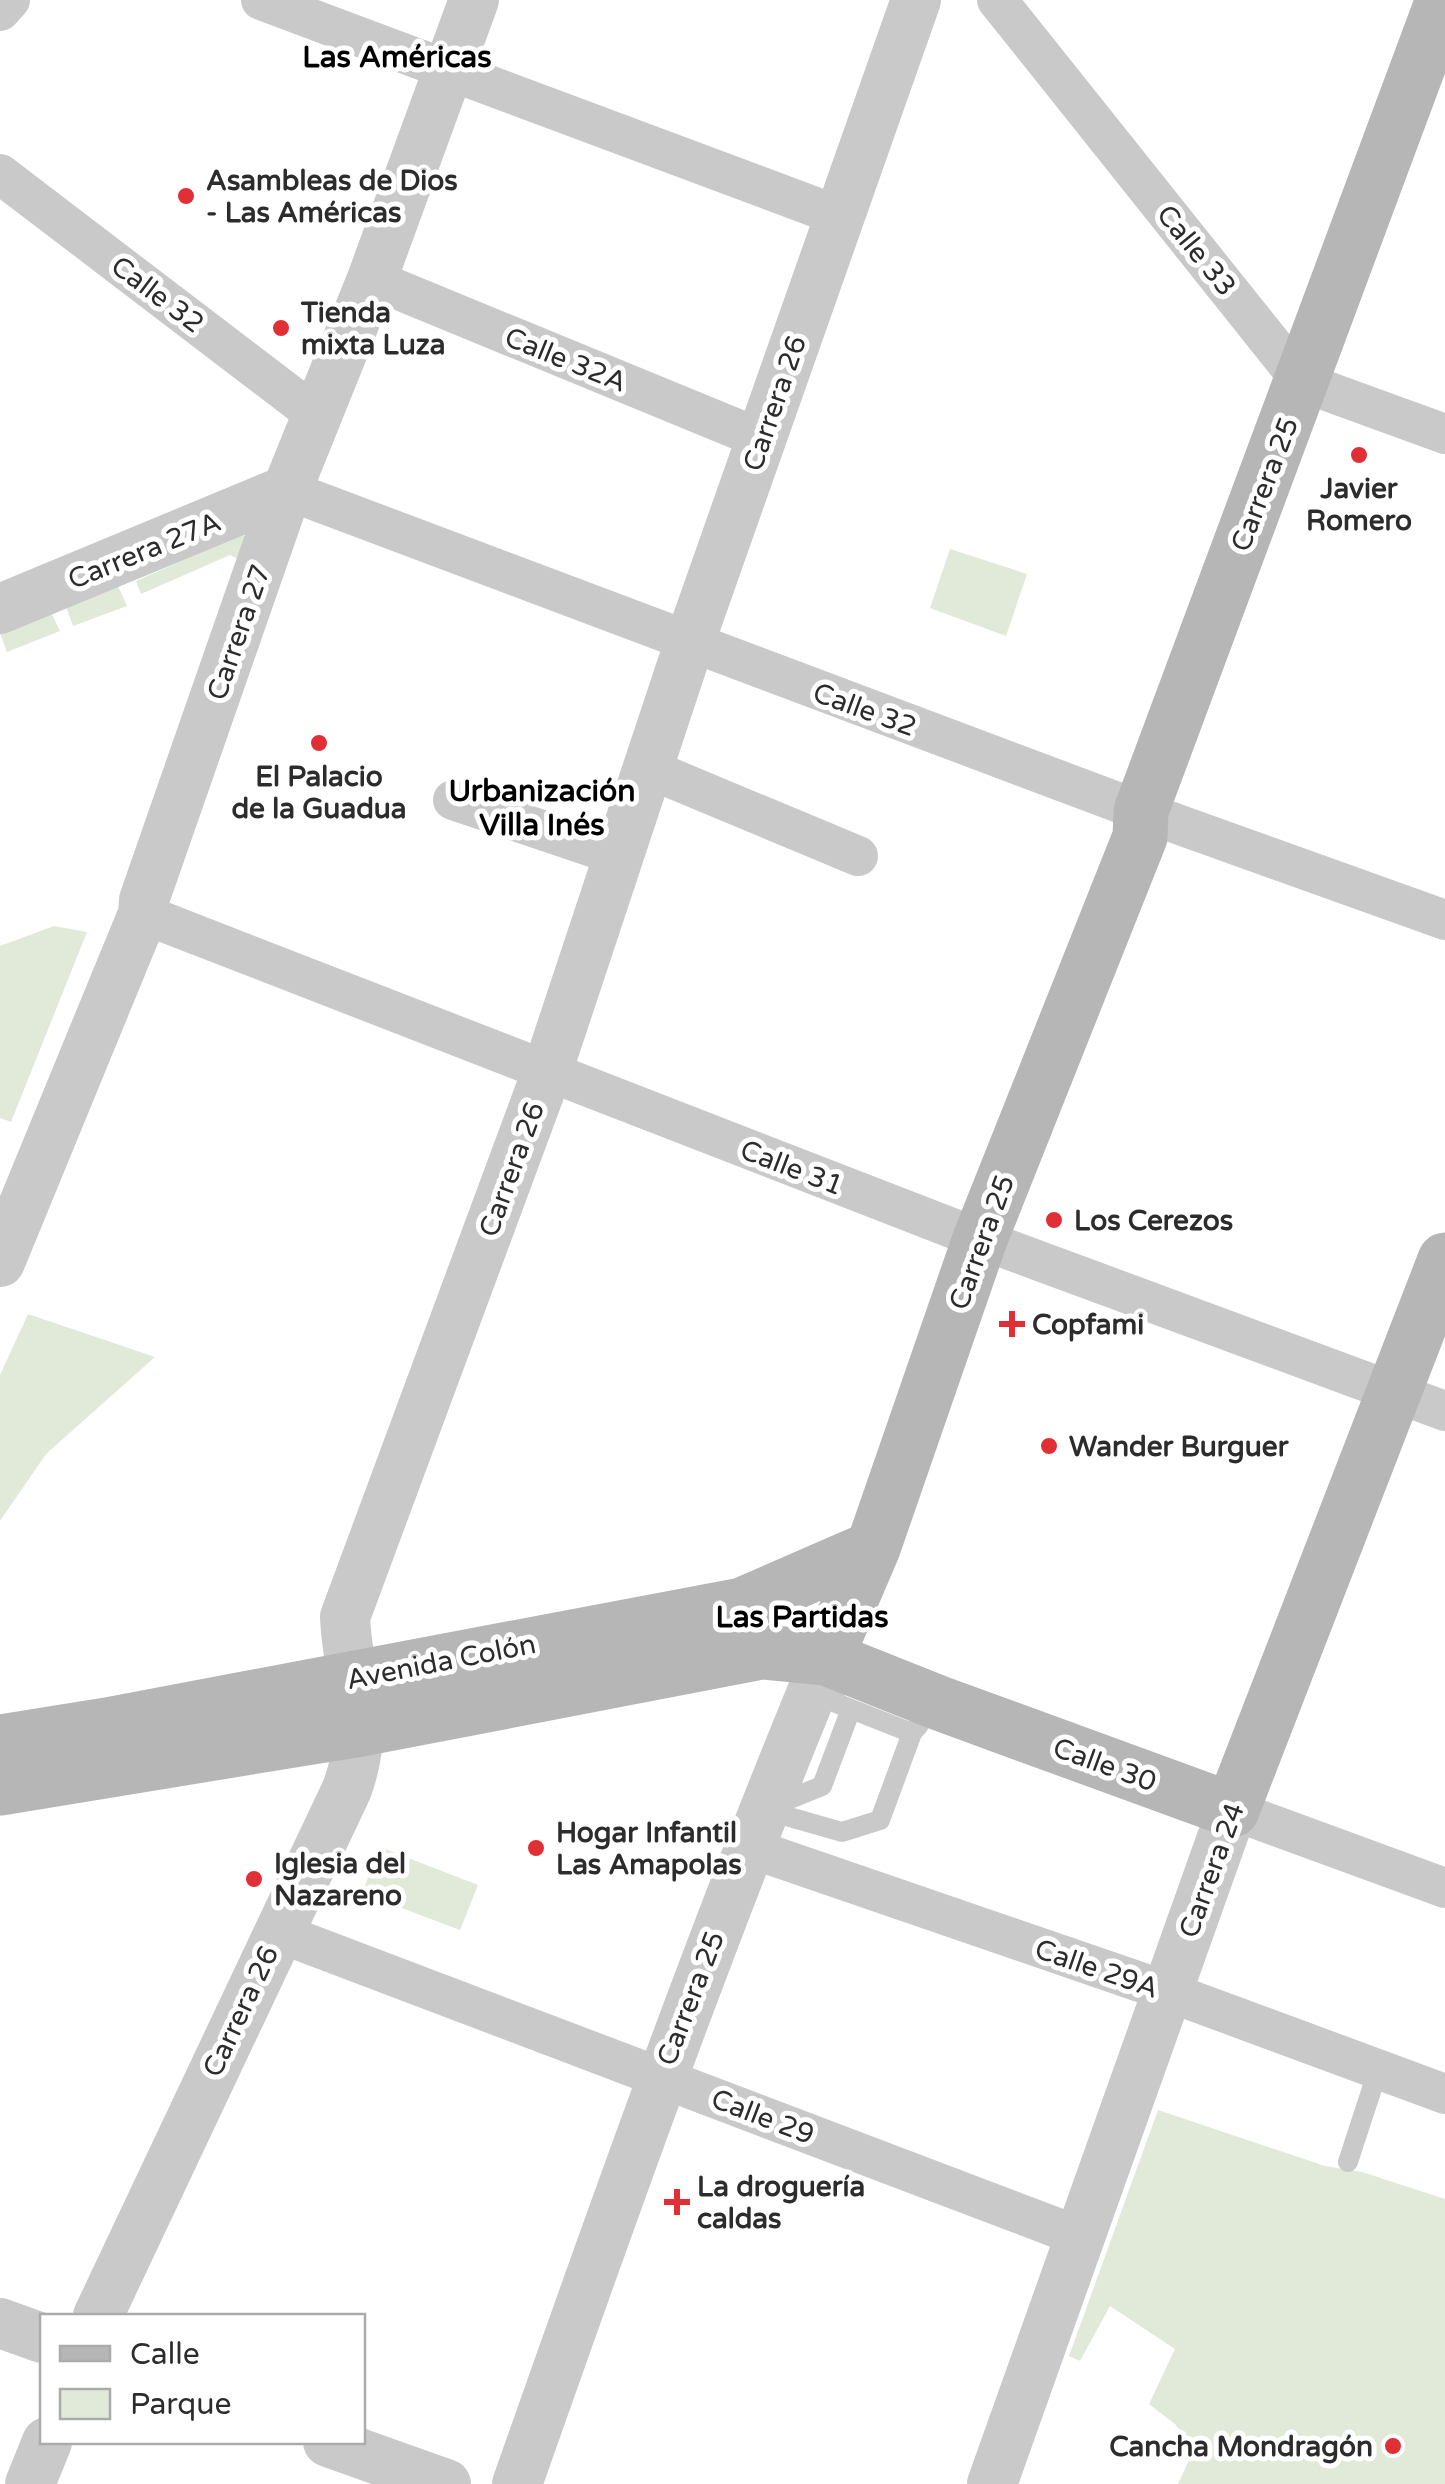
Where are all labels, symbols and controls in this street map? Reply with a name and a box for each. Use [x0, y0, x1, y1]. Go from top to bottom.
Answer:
district label: Las Américas [302, 39, 492, 76]
place label: Asambleas de Dios - Las Américas [206, 164, 458, 230]
marker: Asambleas de Dios - Las Américas [175, 185, 197, 207]
street label: Calle 33 [1149, 198, 1243, 303]
street label: Calle 32 [104, 249, 211, 341]
place label: Tienda mixta Luza [300, 296, 445, 362]
marker: Tienda mixta Luza [270, 317, 292, 339]
street label: Calle 32A [500, 320, 631, 400]
street label: Carrera 26 [736, 331, 814, 476]
street label: Carrera 25 [1224, 412, 1306, 556]
marker: Javier Romero [1348, 444, 1370, 466]
place label: Javier Romero [1306, 472, 1412, 538]
street label: Carrera 27A [63, 505, 226, 597]
street label: Carrera 27 [200, 560, 278, 705]
street label: Calle 32 [808, 676, 921, 744]
marker: El Palacio de la Guadua [308, 732, 330, 754]
place label: El Palacio de la Guadua [231, 760, 407, 826]
district label: Urbanización Villa Inés [449, 773, 636, 844]
street label: Carrera 26 [472, 1097, 552, 1241]
street label: Calle 31 [735, 1133, 848, 1203]
street label: Carrera 25 [942, 1170, 1022, 1314]
place label: Los Cerezos [1074, 1204, 1233, 1238]
marker: Los Cerezos [1043, 1209, 1065, 1231]
place label: Copfami [1032, 1308, 1144, 1342]
marker: Copfami [1001, 1313, 1023, 1335]
place label: Wander Burguer [1069, 1430, 1290, 1464]
marker: Wander Burguer [1038, 1435, 1060, 1457]
district label: Las Partidas [715, 1599, 889, 1636]
street label: Avenida Colón [344, 1627, 539, 1697]
street label: Calle 30 [1048, 1731, 1161, 1799]
street label: Carrera 24 [1172, 1798, 1252, 1942]
place label: Hogar Infantil Las Amapolas [556, 1816, 742, 1882]
marker: Hogar Infantil Las Amapolas [525, 1837, 547, 1859]
place label: Iglesia del Nazareno [274, 1847, 406, 1913]
marker: Iglesia del Nazareno [243, 1868, 265, 1890]
street label: Carrera 25 [650, 1926, 732, 2070]
street label: Calle 29A [1030, 1932, 1163, 2006]
street label: Carrera 26 [196, 1940, 286, 2082]
street label: Calle 29 [706, 2082, 819, 2152]
place label: La droguería caldas [697, 2170, 865, 2236]
marker: La droguería caldas [666, 2191, 688, 2213]
legend [40, 2314, 365, 2444]
text: Calle [130, 2336, 200, 2373]
text: Parque [130, 2386, 231, 2423]
place label: Cancha Mondragón [1109, 2430, 1373, 2464]
marker: Cancha Mondragón [1382, 2435, 1404, 2457]

